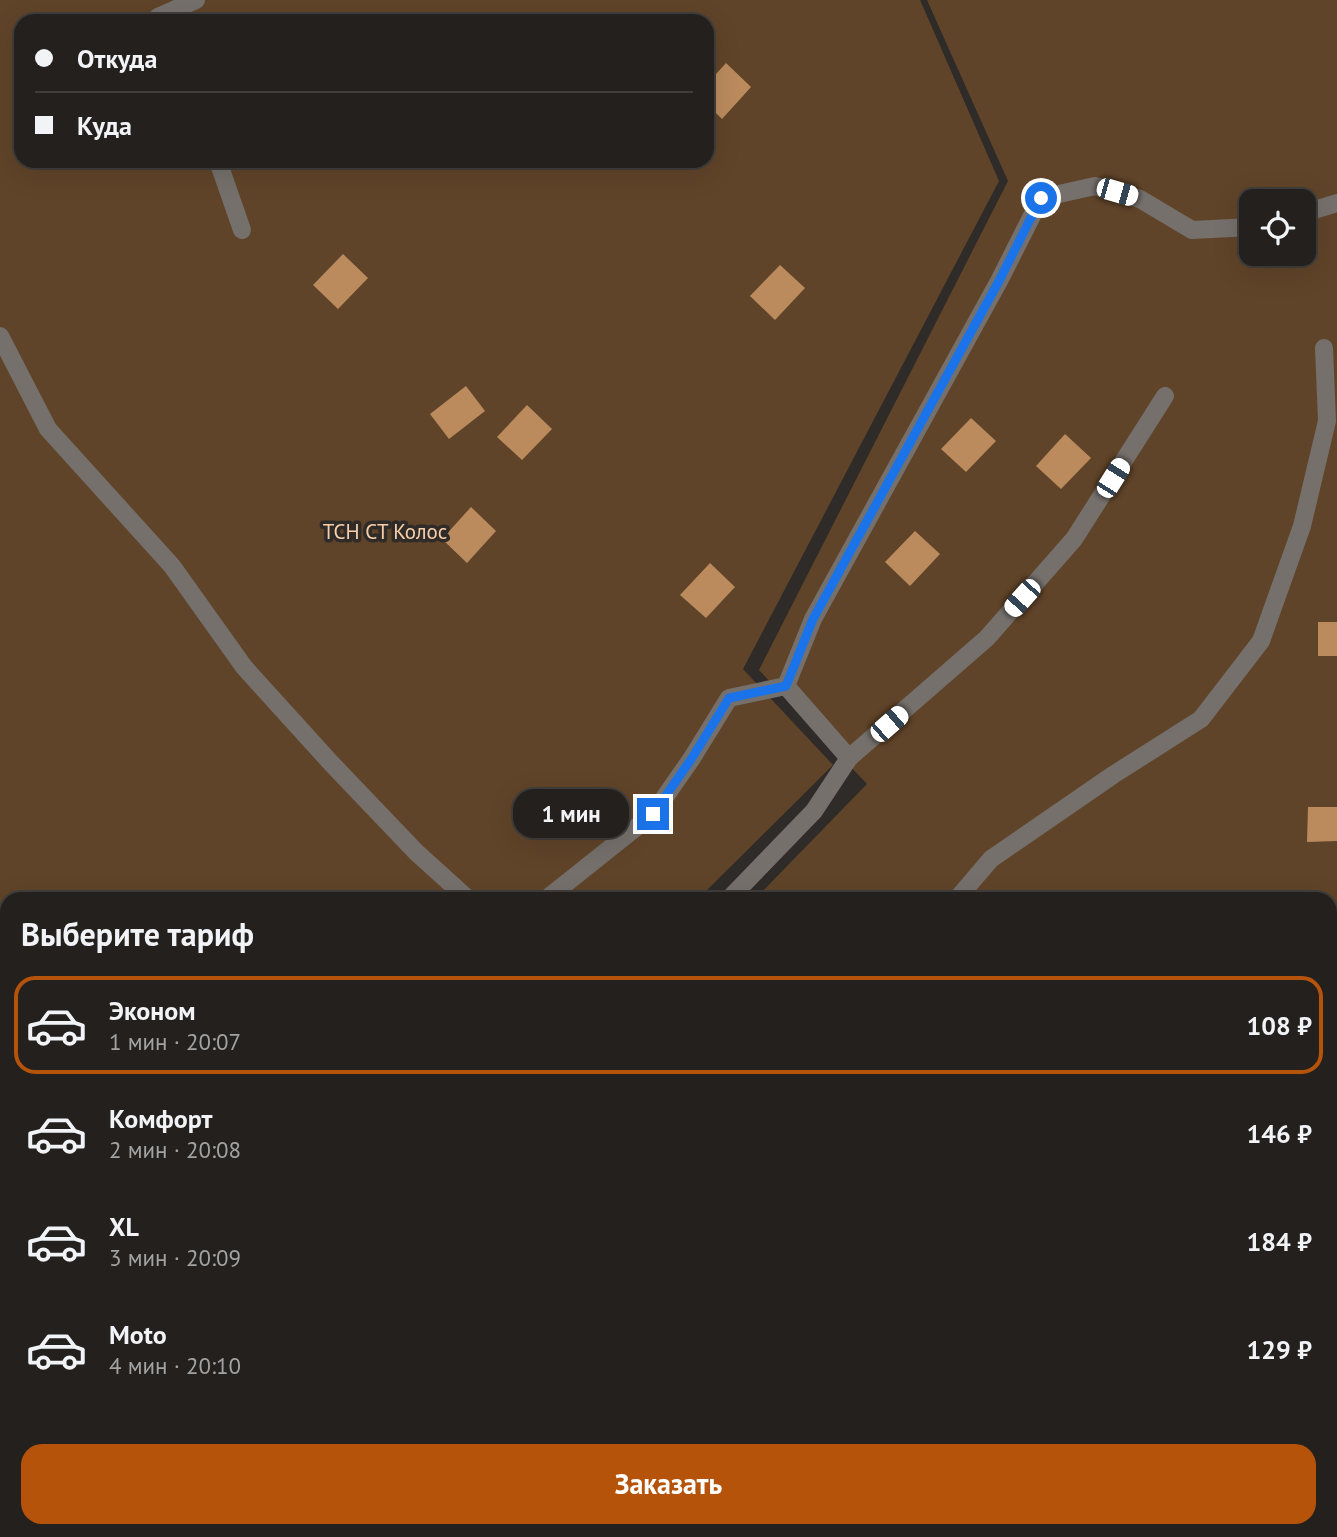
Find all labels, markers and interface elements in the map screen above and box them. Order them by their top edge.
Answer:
text: Откуда [77,42,157,75]
text: Куда [77,109,132,142]
car [1094,176,1141,208]
route start [1025,182,1057,214]
map controls [1239,189,1316,266]
button: locate [1239,189,1316,266]
car [1093,455,1134,501]
park label: ТСН СТ Колос [323,518,447,545]
car [1001,575,1044,621]
car [867,702,912,746]
callout: 1 мин [513,790,628,838]
route end [637,798,669,830]
text: 1 мин [541,799,601,828]
text: Выберите тариф [21,913,254,955]
icon: car [25,994,88,1057]
text: Эконом [109,994,196,1027]
text: 108 ₽ [1246,1009,1312,1042]
text: 1 мин · 20:07 [109,1027,241,1056]
icon: car [25,1102,88,1165]
text: Комфорт [109,1102,212,1135]
text: 146 ₽ [1246,1117,1312,1150]
text: 2 мин · 20:08 [109,1135,241,1164]
icon: car [25,1210,88,1273]
text: XL [109,1210,139,1243]
text: 184 ₽ [1246,1225,1312,1258]
text: 3 мин · 20:09 [109,1243,241,1272]
icon: car [25,1318,88,1381]
text: Moto [109,1318,167,1351]
text: 129 ₽ [1246,1333,1312,1366]
text: 4 мин · 20:10 [109,1351,241,1380]
button: Заказать [21,1444,1316,1524]

